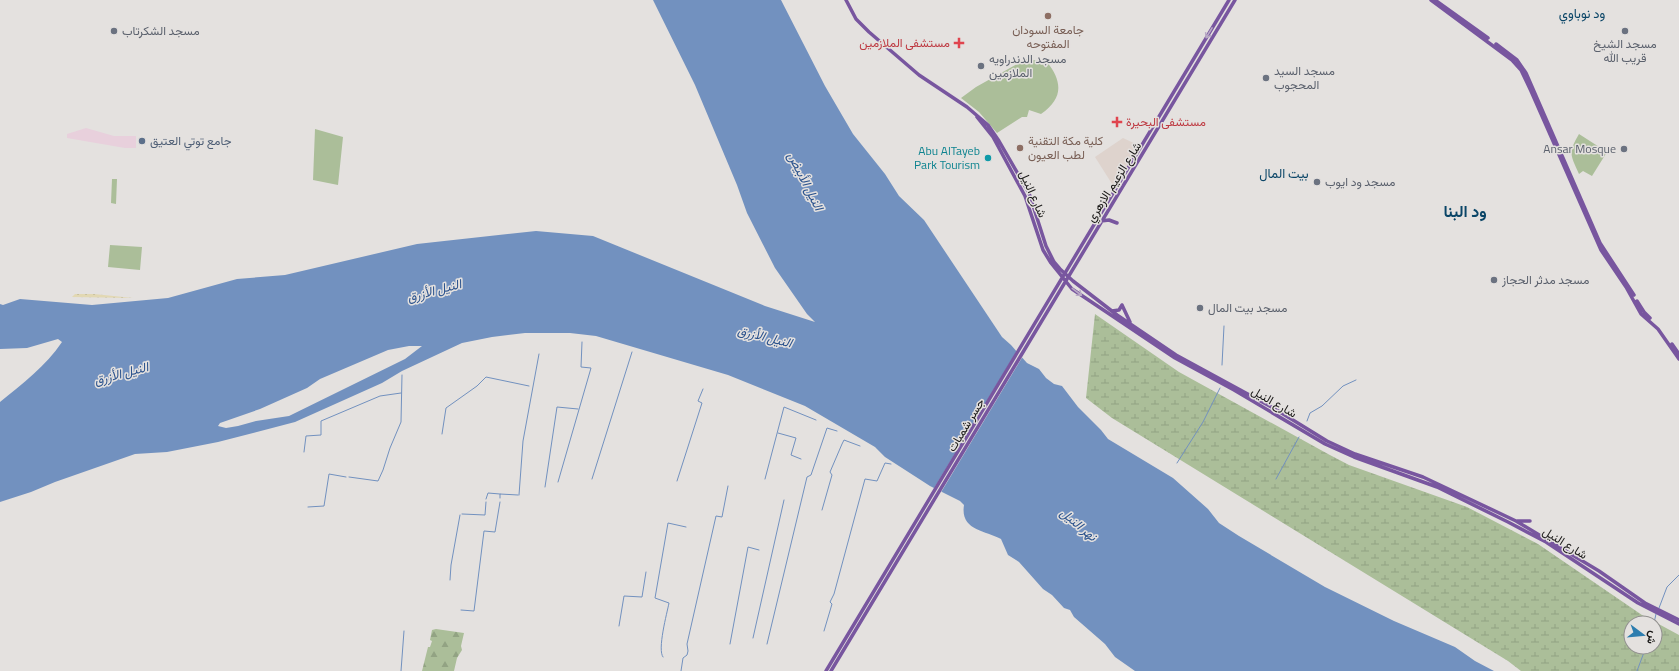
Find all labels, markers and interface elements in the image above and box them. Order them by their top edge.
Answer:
district label: ود نوباوي [1559,3,1605,24]
marker: جامعة السودان المفتوحه [1043,11,1053,21]
place label: جامعة السودان المفتوحه [1012,20,1084,53]
place label: مسجد الشكرتاب [122,21,200,40]
marker: مسجد الشكرتاب [109,26,119,36]
marker: مسجد الشيخ قريب الله [1620,26,1630,36]
one-way arrow [1205,27,1213,39]
place label: مستشفى الملازمين [859,33,950,52]
place label: مسجد الشيخ قريب الله [1593,34,1657,67]
marker: مستشفى الملازمين [953,37,965,49]
place label: مسجد الدندراويه الملازمين [989,49,1067,82]
marker: مسجد الدندراويه الملازمين [976,61,986,71]
place label: مسجد السيد المحجوب [1274,61,1335,94]
marker: مسجد السيد المحجوب [1261,73,1271,83]
place label: مستشفى البحيرة [1126,112,1206,131]
marker: مستشفى البحيرة [1111,116,1123,128]
place label: جامع توتي العتيق [150,131,232,151]
place label: كلية مكة التقنية لطب العيون [1028,131,1103,164]
marker: جامع توتي العتيق [137,136,147,146]
street label: شارع الزعيم الازهري [1081,138,1147,226]
place label: Ansar Mosque [1543,139,1616,158]
place label: Abu AlTayeb Park Tourism [914,141,980,174]
marker: كلية مكة التقنية لطب العيون [1015,143,1025,153]
marker: Ansar Mosque [1619,144,1629,154]
water label: النيل الأبيض [783,148,830,216]
marker: Abu AlTayeb Park Tourism [983,153,993,163]
district label: بيت المال [1259,163,1309,183]
street label: شارع النيل [1015,167,1052,220]
place label: مسجد ود ايوب [1325,172,1395,191]
marker: مسجد ود ايوب [1312,177,1322,187]
district label: ود البنا [1443,199,1487,223]
place label: مسجد مدثر الحجاز [1501,270,1589,289]
water label: النيل الأزرق [405,273,465,307]
marker: مسجد مدثر الحجاز [1489,275,1499,285]
one-way arrow [1071,287,1082,296]
place label: مسجد بيت المال [1208,298,1287,317]
marker: مسجد بيت المال [1195,303,1205,313]
water label: النيل الأزرق [736,320,796,353]
water label: النيل الأزرق [92,356,152,390]
street label: شارع النيل [1248,381,1301,422]
street label: جسر شمبات [942,394,989,455]
water label: نهر النيل [1056,502,1103,546]
street label: شارع النيل [1539,521,1591,564]
north arrow [1623,615,1663,655]
text: ش [1643,629,1662,646]

